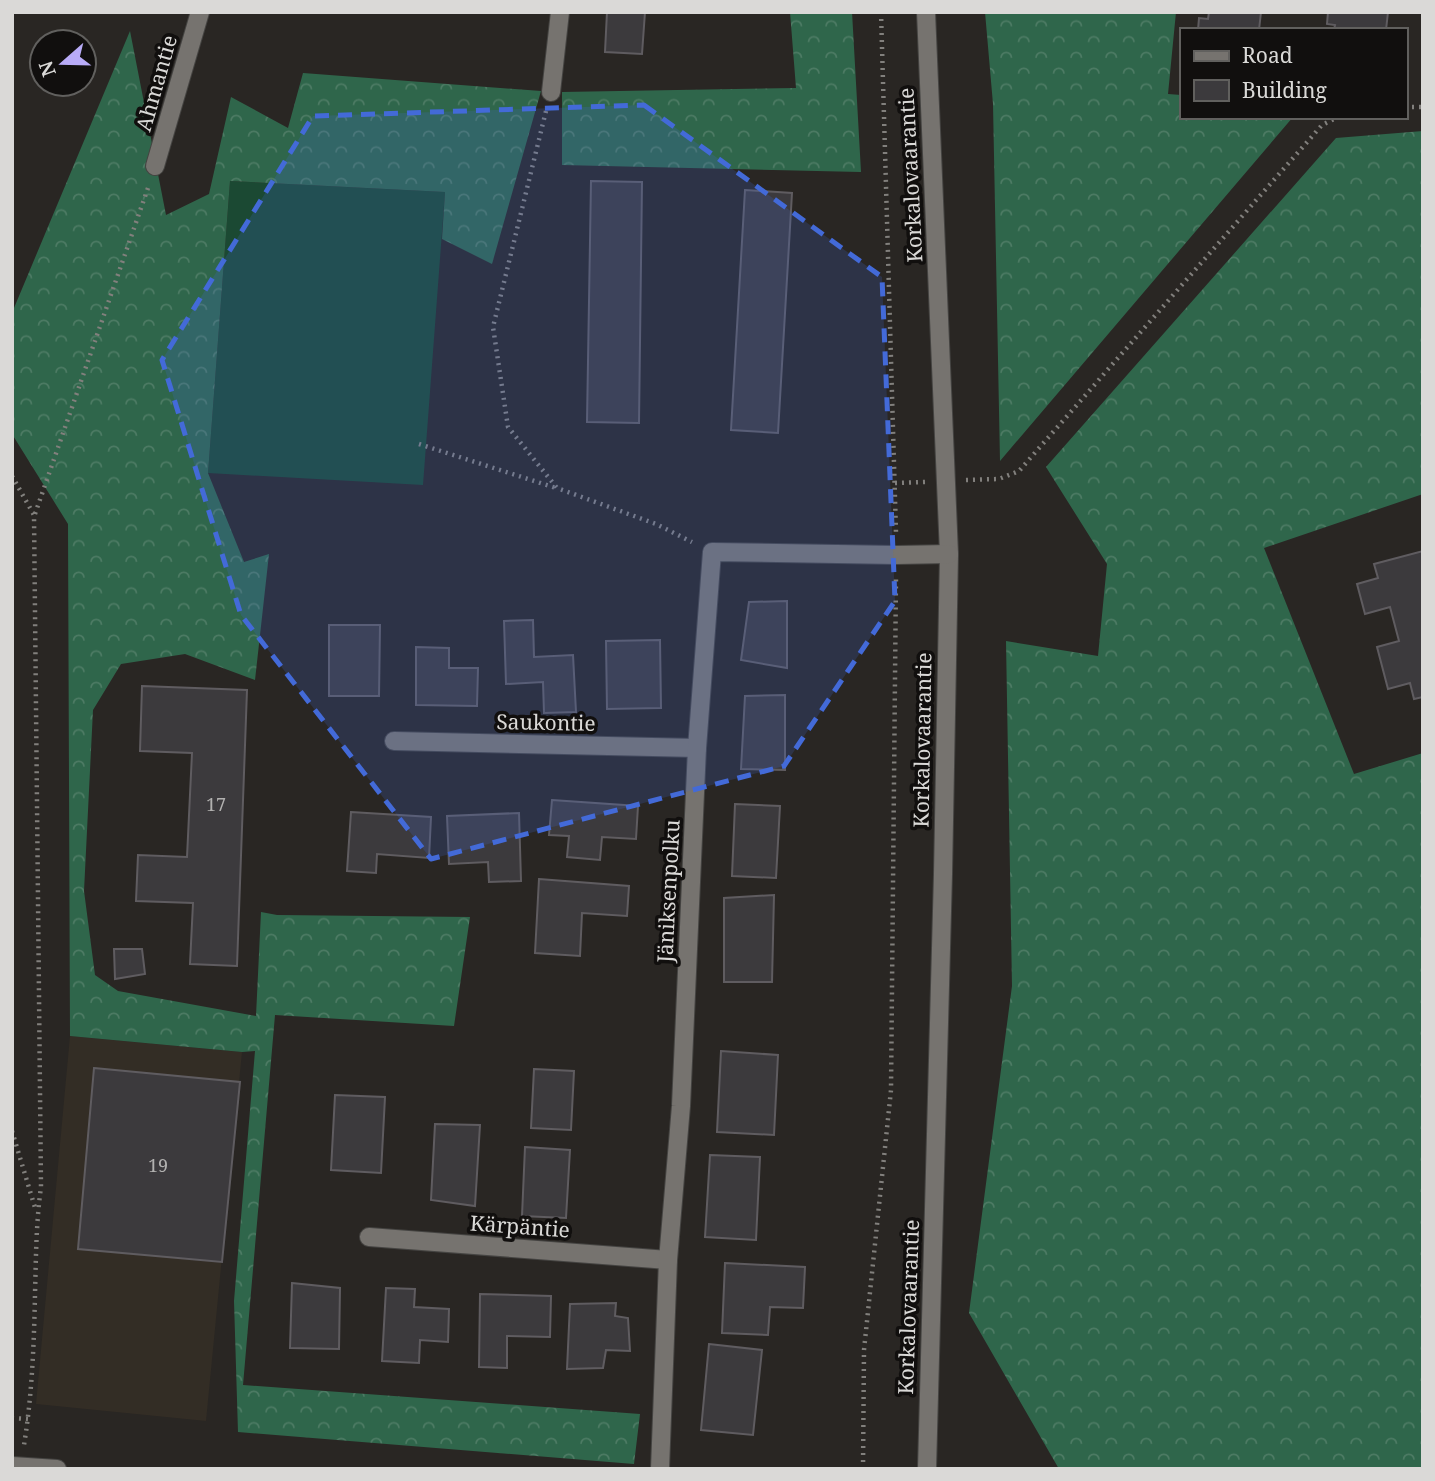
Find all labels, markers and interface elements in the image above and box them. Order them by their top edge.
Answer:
north arrow [28,28,98,98]
legend [1180,28,1407,119]
street label: Ahmantie [129,32,183,134]
text: Road [1242,41,1293,69]
text: N [32,57,62,80]
text: Building [1242,76,1327,104]
street label: Korkalovaarantie [891,87,929,263]
street label: Korkalovaarantie [906,652,938,828]
street label: Saukontie [496,707,596,737]
house number: 17 [206,792,226,816]
street label: Jäniksenpolku [650,819,686,964]
house number: 19 [148,1153,168,1177]
street label: Kärpäntie [469,1209,571,1243]
street label: Korkalovaarantie [891,1219,925,1395]

